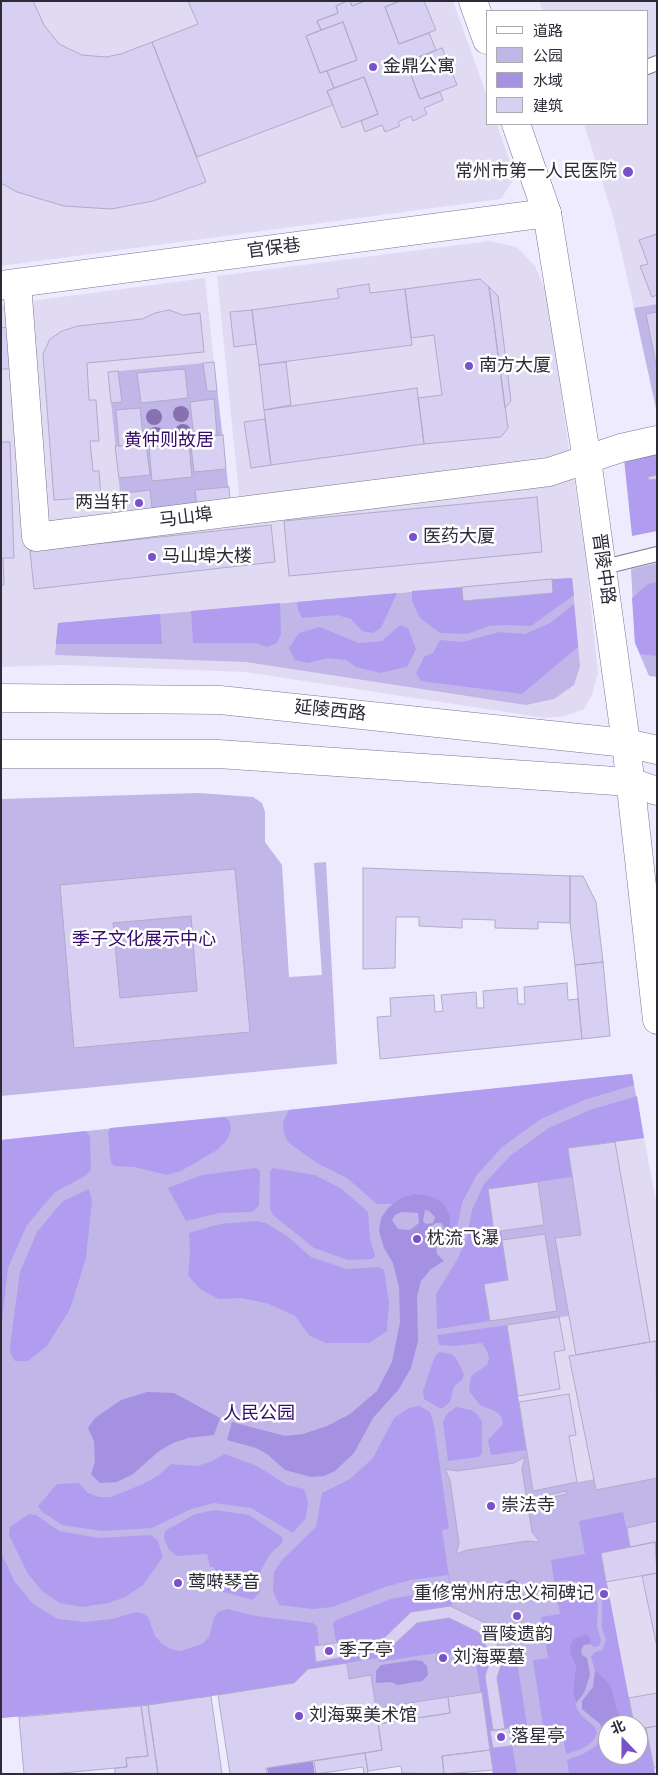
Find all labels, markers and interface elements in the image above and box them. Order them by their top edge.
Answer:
legend [486,10,648,125]
text: 道路 [533,22,563,39]
text: 公园 [533,47,563,64]
place label: 金鼎公寓 [383,56,455,78]
marker: 金鼎公寓 [367,61,379,73]
text: 水域 [533,72,563,89]
text: 建筑 [533,97,563,114]
place label: 常州市第一人民医院 [455,161,617,183]
marker: 常州市第一人民医院 [621,165,635,179]
street label: 官保巷 [246,235,302,263]
place label: 南方大厦 [479,355,551,377]
marker: 南方大厦 [463,360,475,372]
park label: 黄仲则故居 [124,430,214,452]
place label: 两当轩 [75,492,129,514]
marker: 两当轩 [133,497,145,509]
street label: 马山埠 [158,504,214,532]
place label: 医药大厦 [423,526,495,548]
marker: 医药大厦 [407,531,419,543]
street label: 晋陵中路 [587,532,619,606]
place label: 马山埠大楼 [162,546,252,568]
marker: 马山埠大楼 [146,551,158,563]
street label: 延陵西路 [293,696,367,726]
park label: 季子文化展示中心 [72,929,216,951]
place label: 枕流飞瀑 [427,1228,499,1250]
marker: 枕流飞瀑 [411,1233,423,1245]
park label: 人民公园 [223,1403,295,1425]
place label: 崇法寺 [501,1495,555,1517]
marker: 崇法寺 [485,1500,497,1512]
place label: 莺啭琴音 [188,1572,260,1594]
marker: 莺啭琴音 [172,1577,184,1589]
place label: 重修常州府忠义祠碑记 [414,1583,594,1605]
marker: 重修常州府忠义祠碑记 [598,1588,610,1600]
marker: 晋陵遗韵 [511,1610,523,1622]
place label: 晋陵遗韵 [481,1624,553,1646]
place label: 季子亭 [339,1640,393,1662]
marker: 季子亭 [323,1645,335,1657]
place label: 刘海粟墓 [453,1647,525,1669]
marker: 刘海粟墓 [437,1652,449,1664]
place label: 刘海粟美术馆 [309,1705,417,1727]
marker: 刘海粟美术馆 [293,1710,305,1722]
north arrow [598,1715,648,1765]
text: 北 [608,1717,627,1737]
place label: 落星亭 [511,1726,565,1748]
marker: 落星亭 [495,1731,507,1743]

